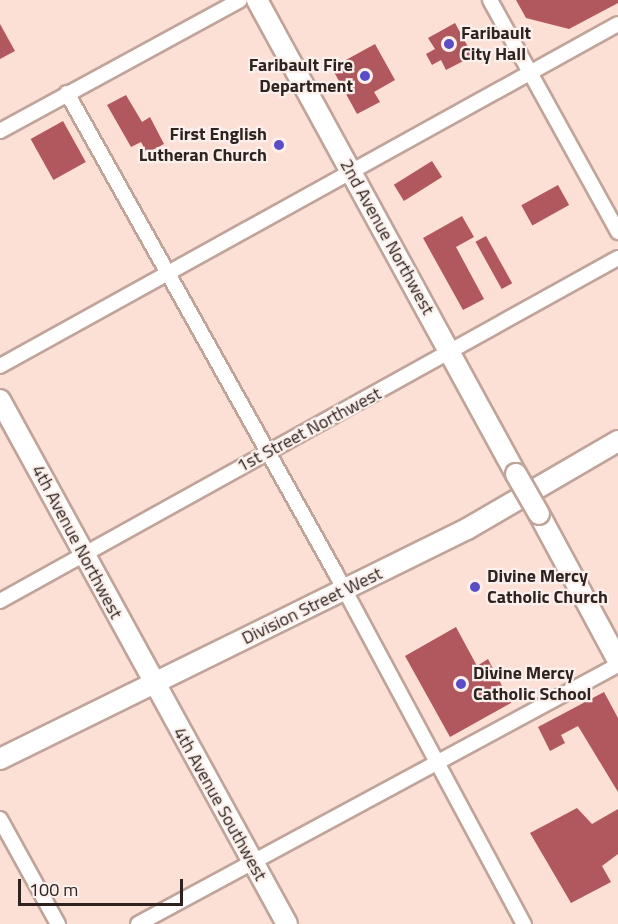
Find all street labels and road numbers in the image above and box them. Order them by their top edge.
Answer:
street label: 2nd Avenue Northwest [335,155,439,319]
street label: 1st Street Northwest [233,383,385,477]
street label: 4th Avenue Northwest [27,461,127,623]
street label: Division Street West [238,563,386,649]
street label: 4th Avenue Southwest [169,723,271,885]

